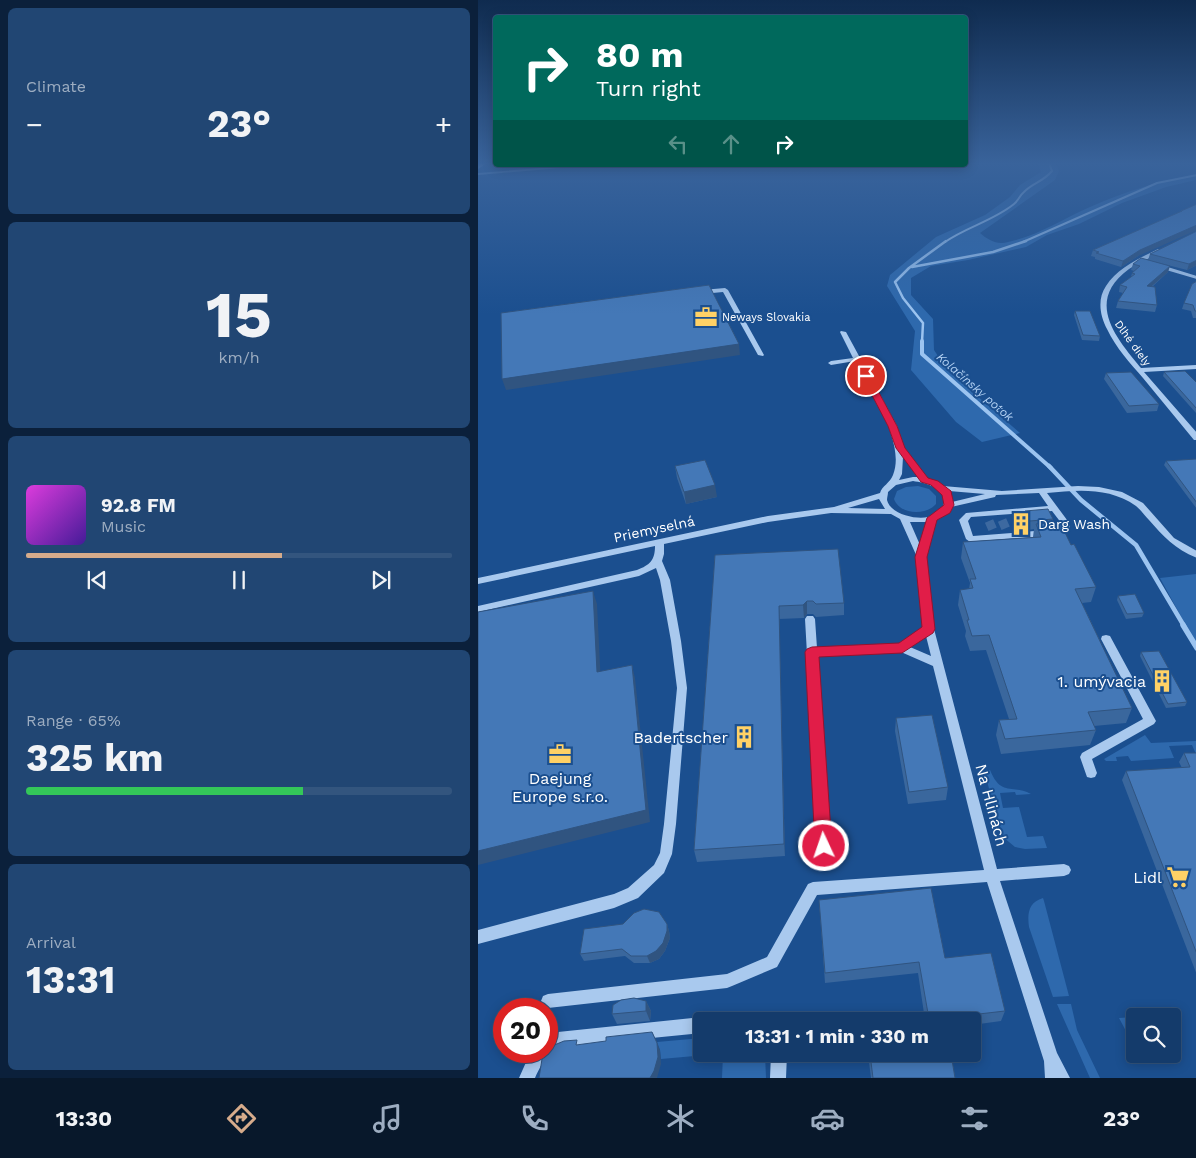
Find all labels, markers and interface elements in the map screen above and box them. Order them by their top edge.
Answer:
text: 80 m [596,34,683,76]
icon: right [513,35,578,100]
text: Turn right [596,76,701,101]
text: Climate [26,77,86,96]
text: 23° [207,102,271,146]
text: − [26,108,43,141]
text: + [435,108,452,141]
icon: left [664,130,692,158]
icon: ahead [717,130,745,158]
icon: right [770,130,798,158]
text: 15 [206,277,272,353]
office icon: Neways Slovakia [693,304,719,330]
place label: Neways Slovakia [722,311,810,324]
street label: Dlhé diely [1112,318,1154,369]
text: km/h [218,348,260,367]
water label: Kolačínsky potok [934,350,1017,424]
pin [845,355,887,397]
icon: arrive [852,362,880,390]
text: 92.8 FM [101,494,176,517]
building icon: Darg Wash [1008,511,1034,537]
street label: Priemyselná [612,513,696,545]
place label: Darg Wash [1038,516,1110,532]
text: Music [101,517,146,536]
icon: previous [83,566,111,594]
icon: pause [225,566,253,594]
icon: next [367,566,395,594]
building icon: 1. umývacia [1149,668,1175,694]
place label: 1. umývacia [1057,672,1146,691]
text: Range · 65% [26,711,121,730]
building icon: Badertscher [731,724,757,750]
place label: Badertscher [633,728,728,747]
text: 325 km [26,736,164,780]
office icon: Daejung Europe s.r.o. [547,741,573,767]
street label: Na Hlinách [971,762,1012,848]
place label: Daejung Europe s.r.o. [512,769,608,806]
position arrow [797,819,849,871]
supermarket icon: Lidl [1165,864,1191,890]
place label: Lidl [1133,868,1162,887]
text: Arrival [26,933,76,952]
text: 13:31 [26,958,115,1002]
speed limit sign: 20 [493,998,558,1063]
map controls [1126,1008,1181,1063]
button: search [1126,1008,1181,1063]
text: 13:31 · 1 min · 330 m [745,1025,929,1048]
icon: directions [224,1101,259,1136]
icon: music [370,1101,405,1136]
icon: phone [517,1101,552,1136]
icon: climate [663,1101,698,1136]
icon: car [810,1101,845,1136]
icon: filters [957,1101,992,1136]
text: 13:30 [56,1106,112,1131]
text: 23° [1103,1106,1140,1131]

